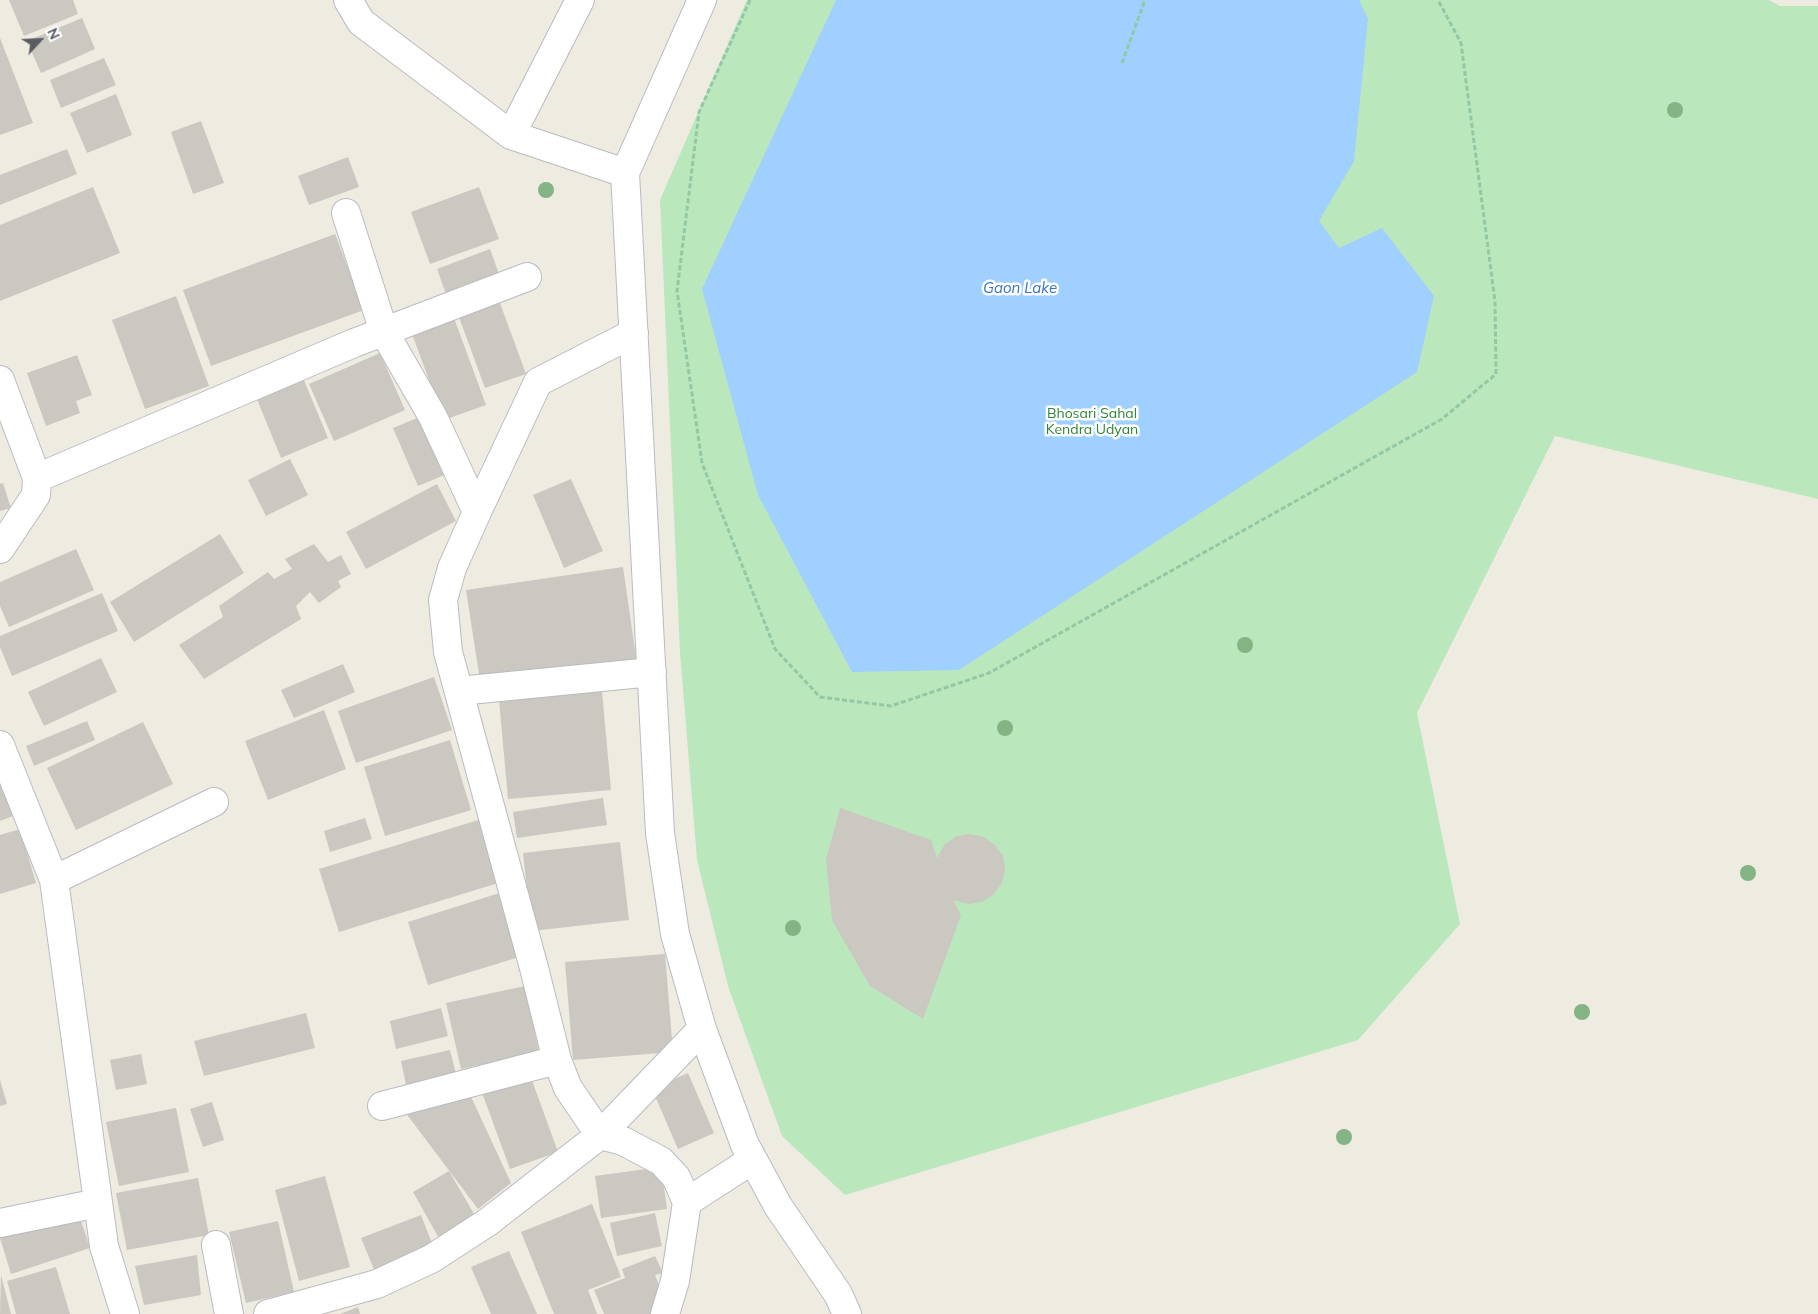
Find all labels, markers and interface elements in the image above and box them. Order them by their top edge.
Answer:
north arrow [15,15,65,65]
text: N [43,25,64,42]
water label: Gaon Lake [983,279,1057,297]
park label: Bhosari Sahal Kendra Udyan [1046,406,1138,438]

